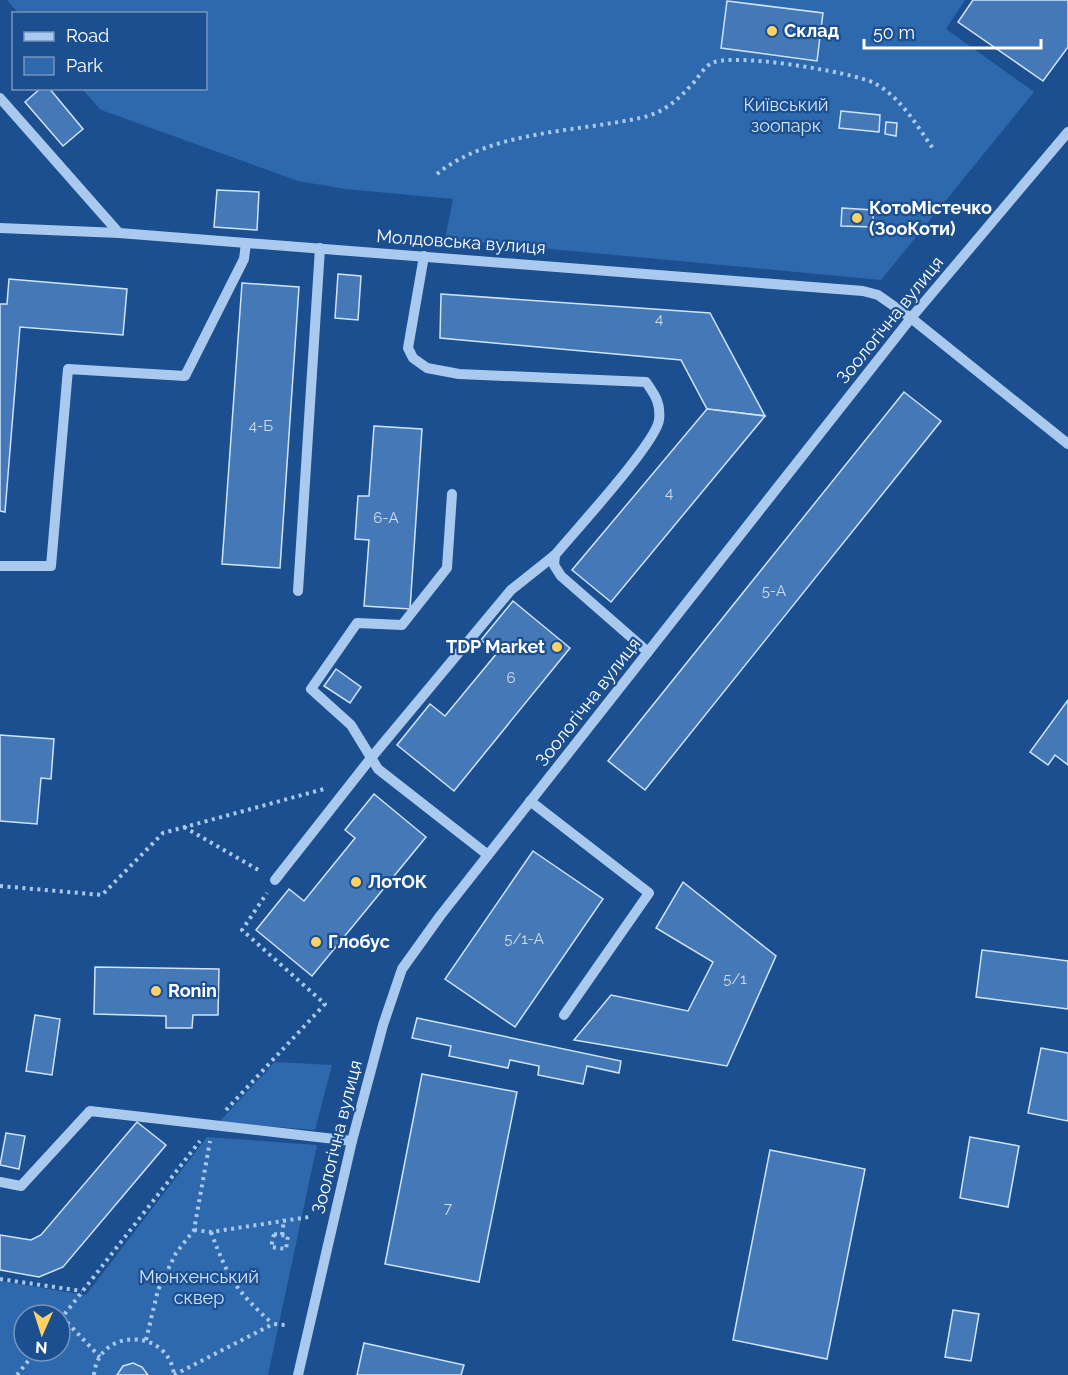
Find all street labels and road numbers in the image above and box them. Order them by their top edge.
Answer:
street label: Молдовська вулиця [376,225,546,258]
street label: Зоологічна вулиця [832,252,947,388]
street label: Зоологічна вулиця [531,633,644,770]
street label: Зоологічна вулиця [307,1058,366,1216]

